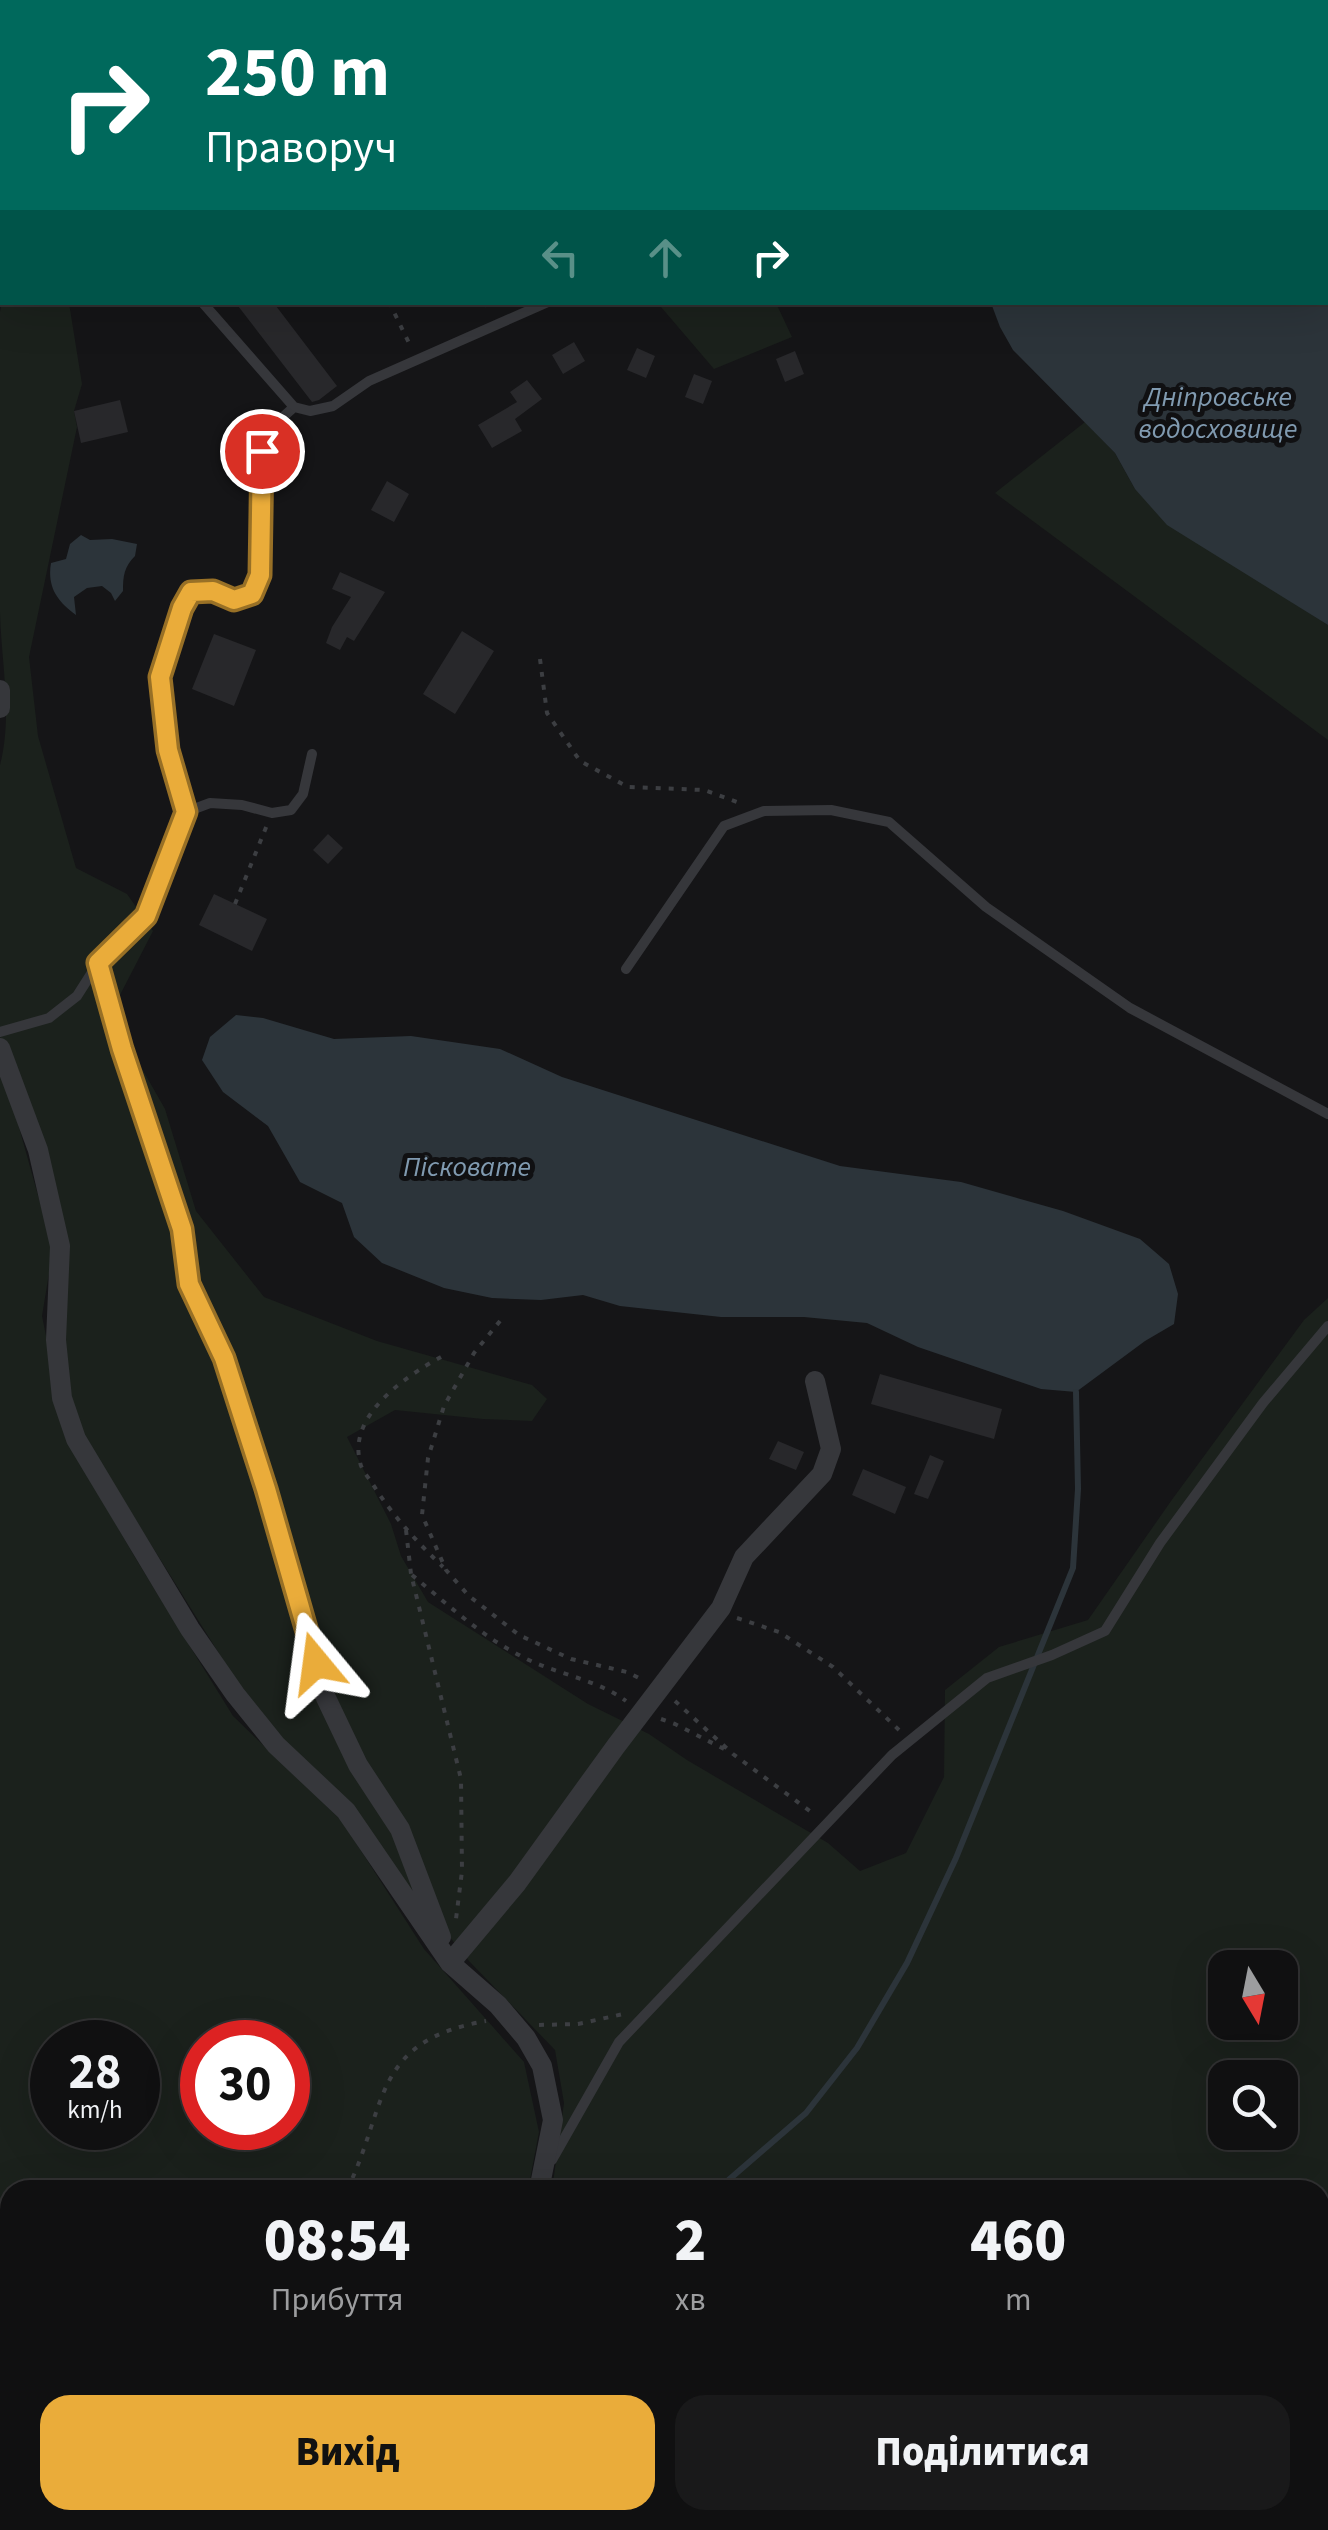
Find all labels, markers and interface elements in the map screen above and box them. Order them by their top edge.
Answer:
text: 250 m [205,23,390,123]
icon: right [40,40,170,170]
text: Праворуч [205,116,397,180]
icon: left [533,230,588,285]
icon: ahead [638,230,693,285]
icon: right [743,230,798,285]
water label: Дніпровське водосховище [1139,377,1297,449]
pin [220,409,305,494]
icon: arrive [235,424,290,479]
water label: Пісковате [403,1147,531,1187]
position arrow [264,1611,368,1715]
north arrow [1208,1950,1298,2040]
map controls [1208,1950,1298,2150]
speed limit sign: 30 [180,2020,310,2150]
text: 28 [69,2037,121,2108]
button: search [1208,2060,1298,2150]
text: km/h [67,2092,123,2128]
text: 08:54 [264,2199,411,2284]
text: 2 [674,2199,706,2284]
text: 460 [970,2199,1066,2284]
text: Прибуття [271,2277,404,2323]
text: хв [675,2277,706,2323]
text: m [1005,2277,1031,2323]
button: Вихід [40,2395,655,2510]
button: Поділитися [675,2395,1290,2510]

